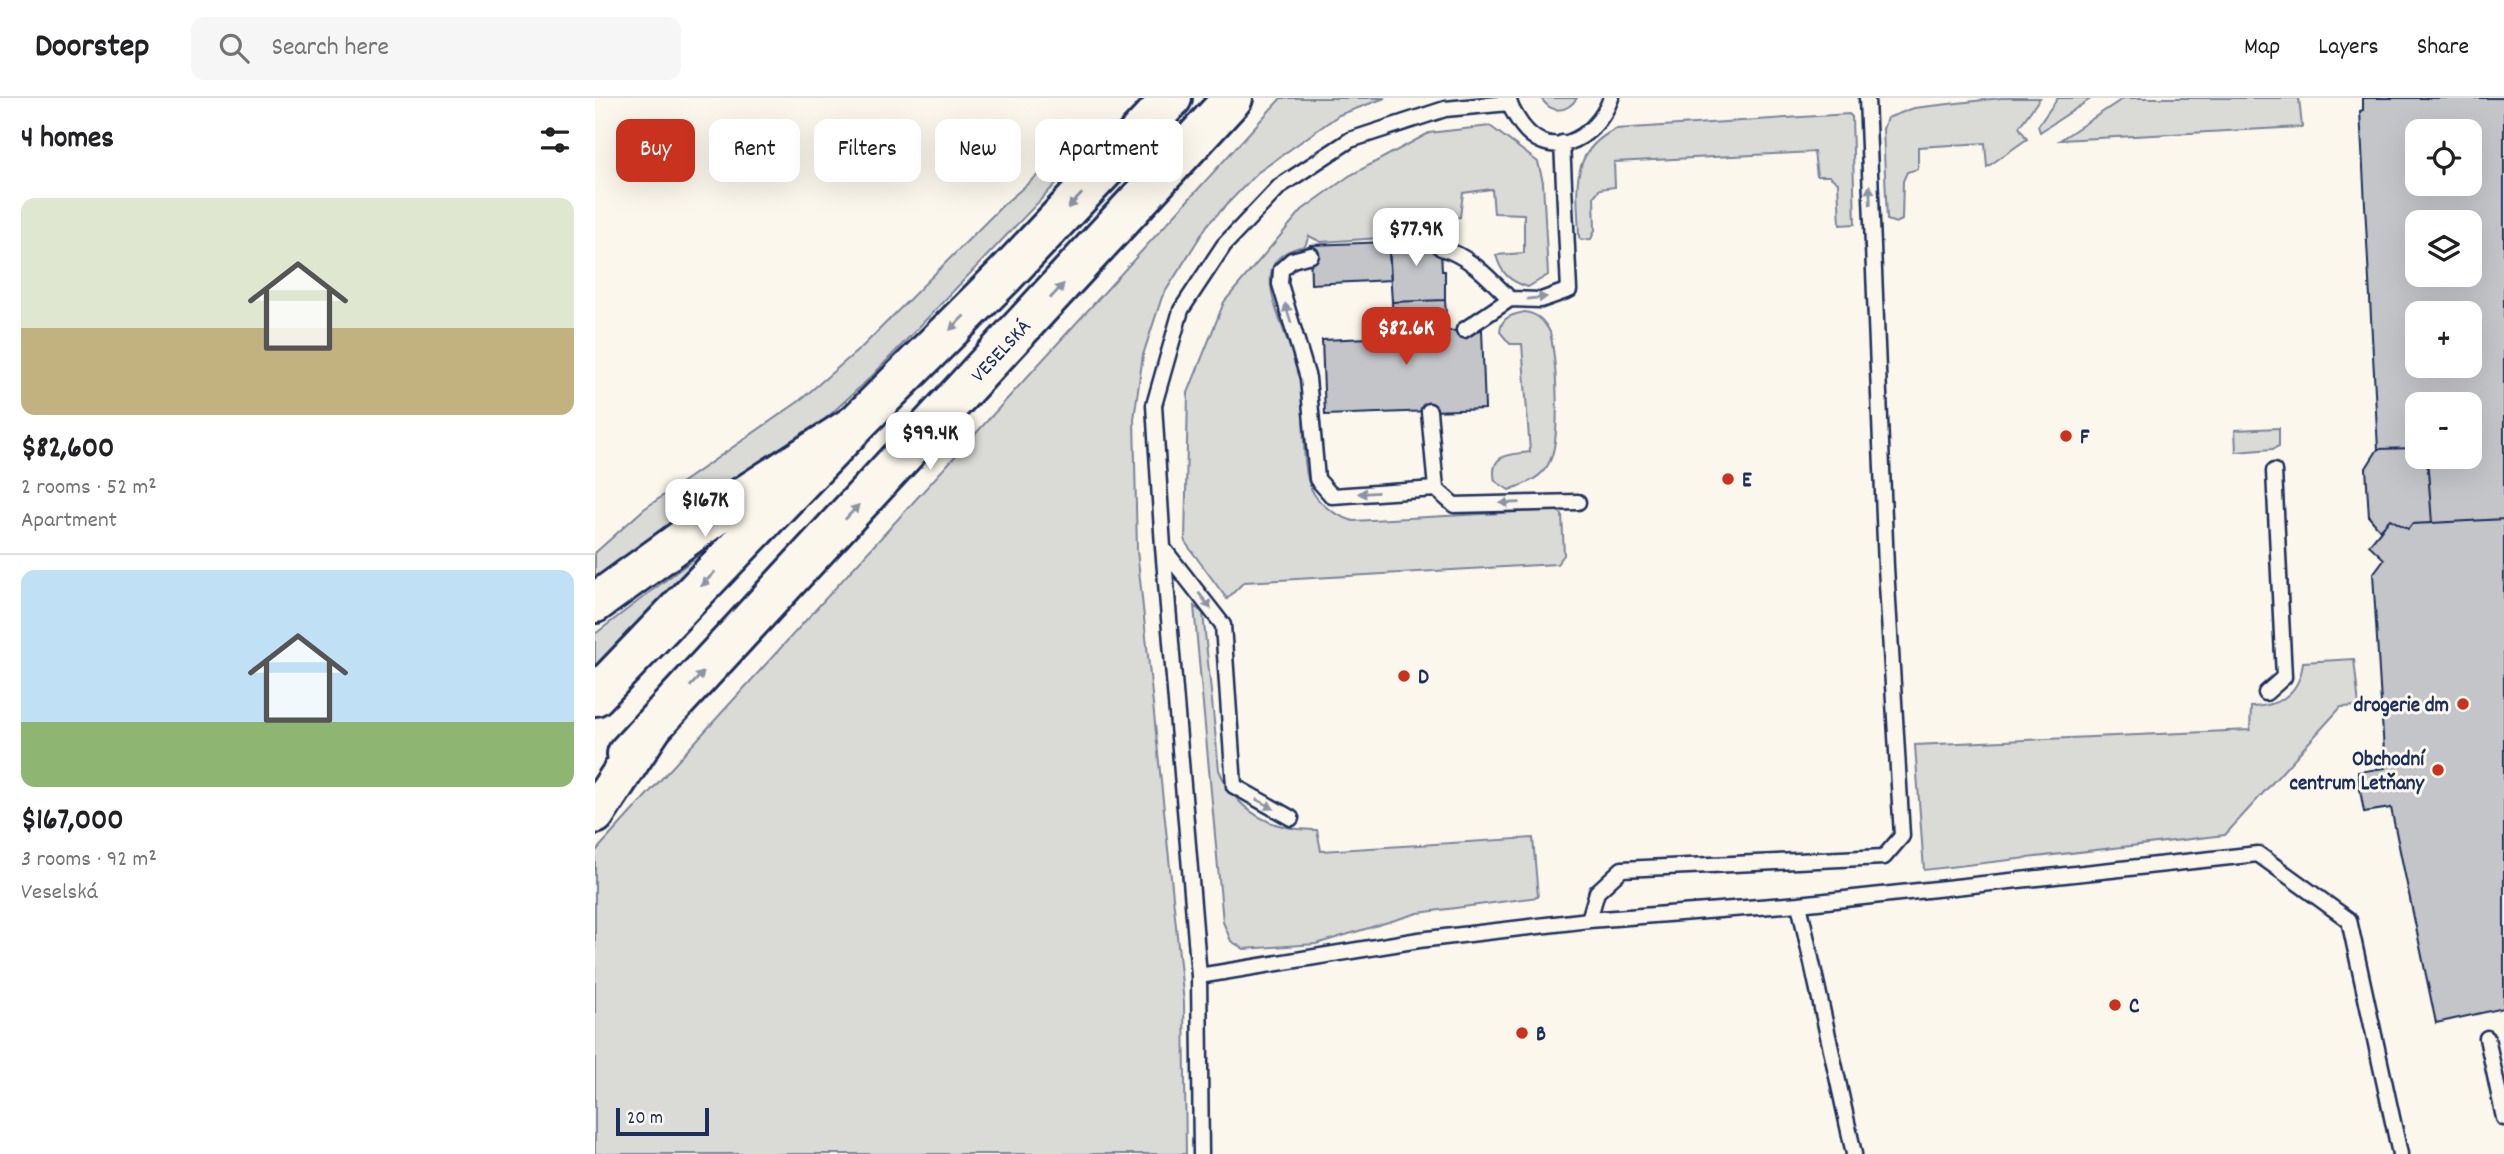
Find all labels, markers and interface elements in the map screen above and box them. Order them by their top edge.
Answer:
search box [191,17,681,80]
text: Doorstep [35,25,149,72]
icon: search [215,29,253,67]
text: Search here [271,30,389,67]
text: Map [2244,31,2280,65]
text: Layers [2318,31,2379,65]
text: Share [2417,31,2469,65]
text: 4 homes [21,119,114,162]
chip: Buy [616,119,695,182]
chip: Rent [709,119,800,182]
chip: Filters [814,119,921,182]
chip: New [935,119,1021,182]
chip: Apartment [1035,119,1183,182]
map controls [2405,119,2482,469]
button: locate [2405,119,2482,196]
icon: filters [536,121,574,159]
one-way arrow [1865,183,1876,205]
one-way arrow [1067,192,1083,209]
pin: $77.9K [1359,208,1473,268]
button: layers [2405,210,2482,287]
text: $77.9K [1389,214,1443,247]
icon: home [235,243,361,369]
one-way arrow [1048,283,1064,300]
one-way arrow [1526,292,1548,303]
button: + [2405,301,2482,378]
one-way arrow [1283,302,1293,323]
pin: $82.6K [1349,308,1463,367]
text: $82.6K [1378,313,1434,346]
one-way arrow [949,314,965,331]
street label: VESELSKÁ [965,314,1040,390]
button: − [2405,392,2482,469]
pin: $99.4K [873,412,987,472]
text: $99.4K [902,418,958,451]
place label: F [2080,424,2090,454]
marker: F [2058,428,2074,444]
text: $82,600 [21,429,114,472]
place label: E [1742,467,1752,497]
marker: E [1720,471,1736,487]
text: 2 rooms · 52 m² [21,472,157,505]
pin: $167K [656,480,754,539]
text: $167K [681,485,729,518]
one-way arrow [1356,488,1378,499]
one-way arrow [1499,498,1521,509]
one-way arrow [844,503,860,521]
text: Apartment [21,505,117,538]
one-way arrow [699,571,716,588]
one-way arrow [1197,592,1211,610]
icon: home [235,615,361,741]
place label: D [1418,664,1429,694]
marker: D [1396,668,1412,684]
one-way arrow [689,670,705,688]
place label: drogerie dm [2354,692,2449,722]
marker: drogerie dm [2455,696,2471,712]
place label: Obchodní centrum Letňany [2289,746,2426,800]
marker: Obchodní centrum Letňany [2430,762,2446,778]
one-way arrow [1255,798,1275,810]
text: $167,000 [21,801,124,844]
text: 3 rooms · 92 m² [21,844,157,877]
text: Veselská [21,877,98,910]
place label: C [2129,993,2140,1023]
marker: C [2107,997,2123,1013]
place label: B [1536,1021,1546,1051]
marker: B [1514,1025,1530,1041]
scale bar [616,1105,709,1137]
text: 20 m [627,1106,663,1133]

